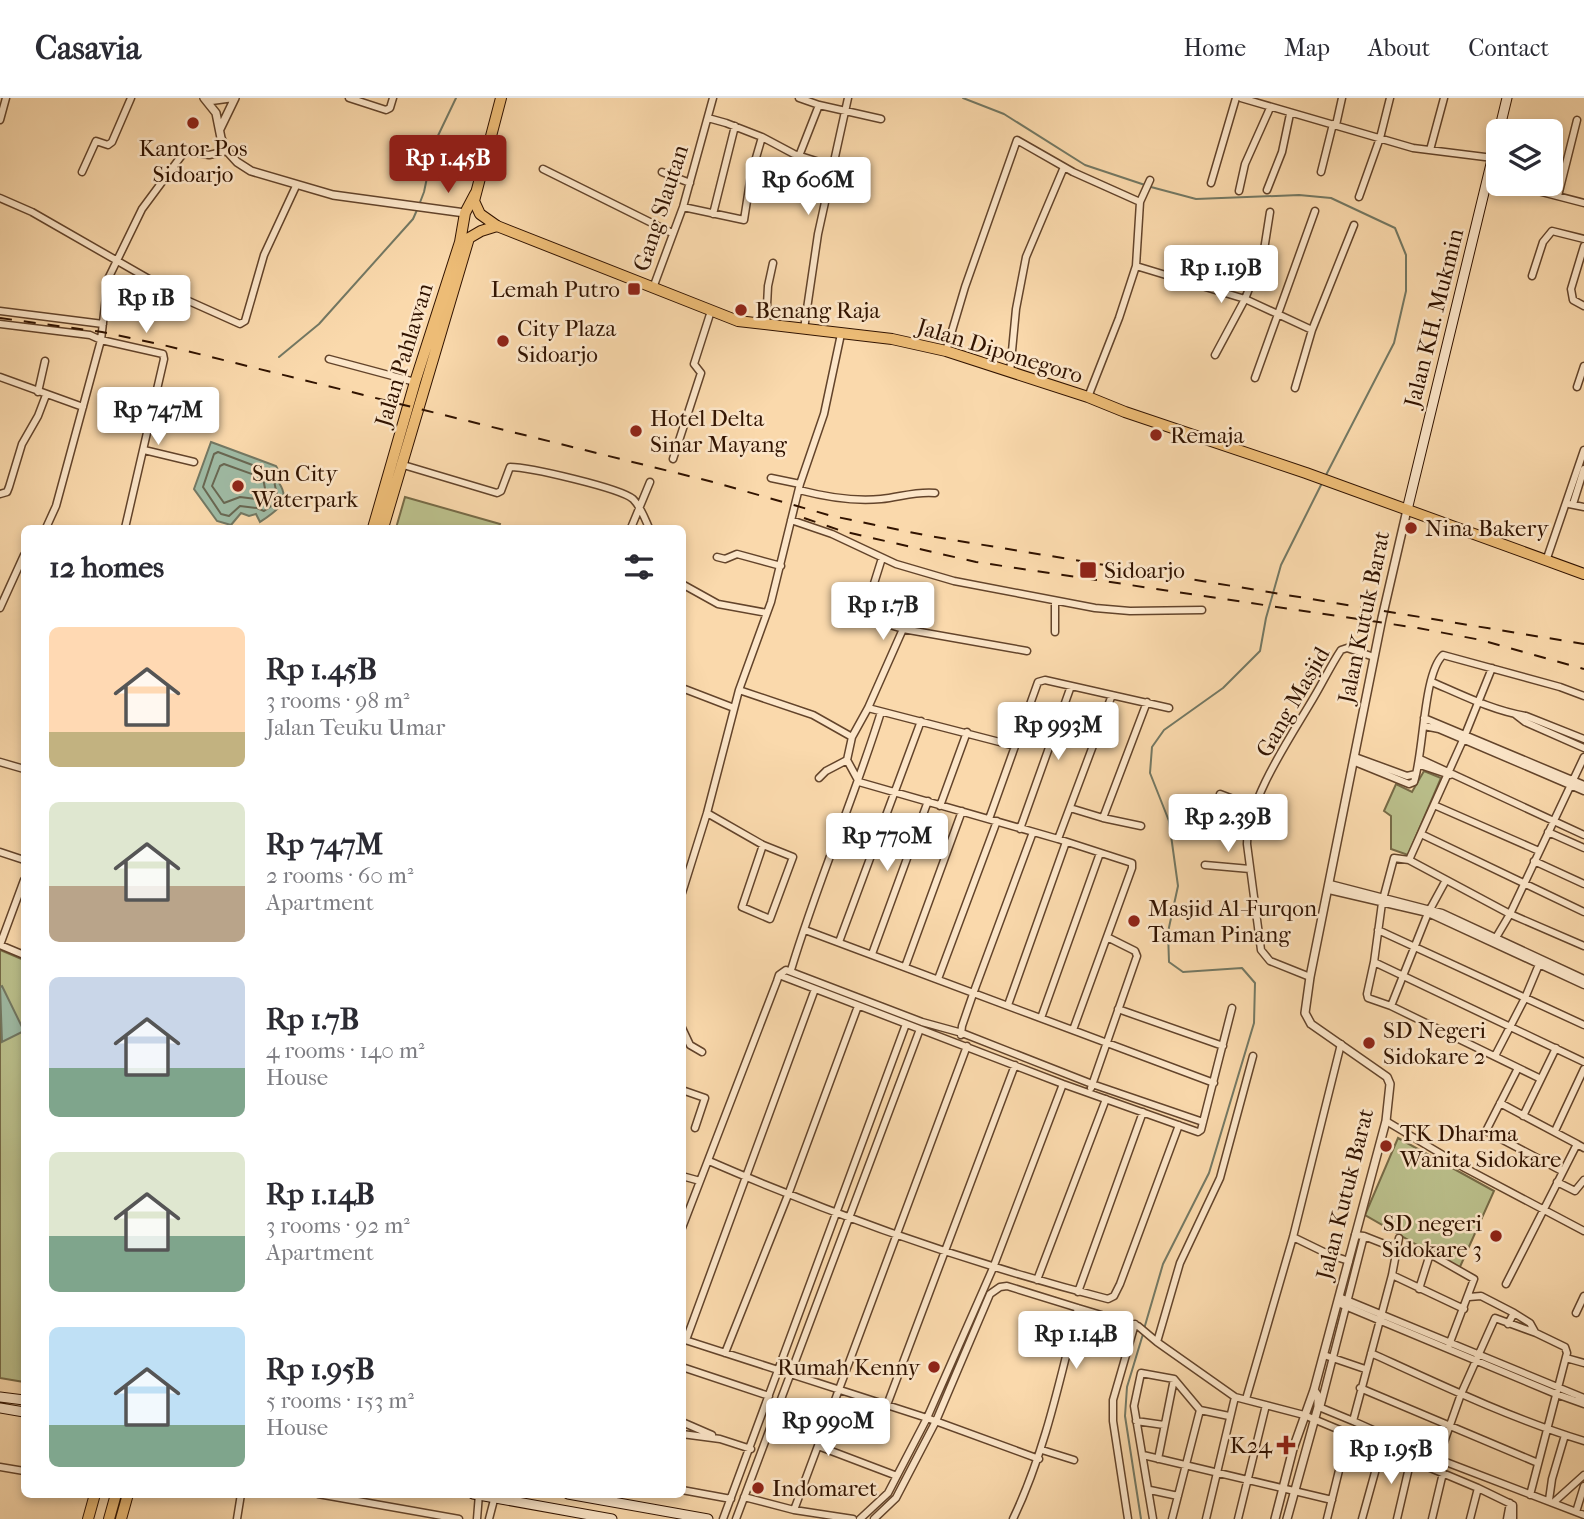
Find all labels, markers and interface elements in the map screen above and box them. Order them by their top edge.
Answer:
text: Casavia [35,29,141,68]
text: Home [1184,34,1246,62]
text: Map [1284,34,1330,62]
text: About [1368,34,1430,62]
text: Contact [1468,34,1549,62]
marker: Kantor Pos Sidoarjo [185,115,201,131]
map controls [1486,119,1563,196]
button: layers [1486,119,1563,196]
place label: Kantor Pos Sidoarjo [139,135,247,188]
pin: Rp 1.45B [376,136,520,195]
street label: Gang Slautan [628,141,694,275]
text: Rp 1.45B [405,144,491,171]
pin: Rp 606M [743,158,873,217]
text: Rp 606M [762,166,854,193]
street label: Jalan KH. Mukmin [1398,225,1469,412]
pin: Rp 1.19B [1149,246,1293,305]
text: Rp 1.19B [1180,254,1262,281]
pin: Rp 1B [97,275,195,335]
place label: Lemah Putro [491,276,620,303]
street label: Jalan Pahlawan [369,279,439,432]
marker: Lemah Putro [626,281,642,297]
text: Rp 1B [117,284,175,311]
place label: Benang Raja [755,297,880,324]
marker: Benang Raja [733,302,749,318]
street label: Jalan Diponegoro [912,312,1086,389]
place label: City Plaza Sidoarjo [517,315,616,368]
marker: City Plaza Sidoarjo [495,333,511,349]
pin: Rp 747M [93,388,223,447]
text: Rp 747M [113,396,203,423]
place label: Hotel Delta Sinar Mayang [650,405,788,458]
place label: Remaja [1170,422,1244,449]
marker: Hotel Delta Sinar Mayang [628,423,644,439]
marker: Remaja [1148,427,1164,443]
place label: Sun City Waterpark [251,460,359,513]
marker: Sun City Waterpark [230,478,246,494]
place label: Nina Bakery [1425,515,1549,542]
marker: Nina Bakery [1403,520,1419,536]
street label: Jalan Kutuk Barat [1332,528,1395,708]
icon: filters [620,548,658,586]
text: 12 homes [49,550,164,585]
place label: Sidoarjo [1104,557,1185,584]
marker: Sidoarjo [1078,560,1098,580]
pin: Rp 1.7B [818,582,948,642]
text: Rp 1.7B [847,591,919,618]
street label: Gang Masjid [1251,642,1336,762]
text: Rp 1.45B [266,652,377,687]
icon: home [105,655,189,739]
text: 3 rooms · 98 m² [266,687,410,714]
pin: Rp 993M [993,702,1123,762]
text: Rp 993M [1014,711,1102,738]
text: Jalan Teuku Umar [266,714,445,741]
pin: Rp 2.39B [1156,794,1300,854]
text: Rp 2.39B [1185,803,1271,830]
pin: Rp 770M [822,814,952,873]
text: Rp 770M [842,822,932,849]
text: Rp 747M [266,827,383,862]
icon: home [105,830,189,914]
text: 2 rooms · 60 m² [266,862,413,889]
text: Apartment [266,889,374,916]
place label: Masjid Al-Furqon Taman Pinang [1148,895,1318,948]
marker: Masjid Al-Furqon Taman Pinang [1126,913,1142,929]
text: Rp 1.7B [266,1002,359,1037]
icon: home [105,1005,189,1089]
place label: SD Negeri Sidokare 2 [1383,1017,1486,1070]
marker: SD Negeri Sidokare 2 [1361,1035,1377,1051]
text: 4 rooms · 140 m² [266,1037,425,1064]
text: House [266,1064,328,1091]
street label: Jalan Kutuk Barat [1310,1106,1379,1284]
place label: TK Dharma Wanita Sidokare [1399,1120,1561,1173]
marker: TK Dharma Wanita Sidokare [1378,1138,1394,1154]
text: Rp 1.14B [266,1177,375,1212]
icon: home [105,1180,189,1264]
place label: SD negeri Sidokare 3 [1382,1210,1482,1263]
text: 3 rooms · 92 m² [266,1212,410,1239]
marker: SD negeri Sidokare 3 [1488,1228,1504,1244]
text: Apartment [266,1239,374,1266]
pin: Rp 1.14B [1004,1312,1148,1371]
text: Rp 1.14B [1034,1320,1118,1347]
text: Rp 1.95B [266,1352,375,1387]
place label: Rumah Kenny [777,1354,921,1381]
icon: home [105,1355,189,1439]
marker: Rumah Kenny [926,1359,942,1375]
text: 5 rooms · 153 m² [266,1387,414,1414]
pin: Rp 990M [763,1398,893,1458]
text: Rp 990M [782,1407,874,1434]
text: House [266,1414,328,1441]
pin: Rp 1.95B [1319,1426,1463,1486]
place label: K24 [1230,1432,1273,1459]
text: Rp 1.95B [1349,1435,1433,1462]
marker: K24 [1278,1437,1294,1453]
place label: Indomaret [772,1475,877,1502]
marker: Indomaret [750,1480,766,1496]

